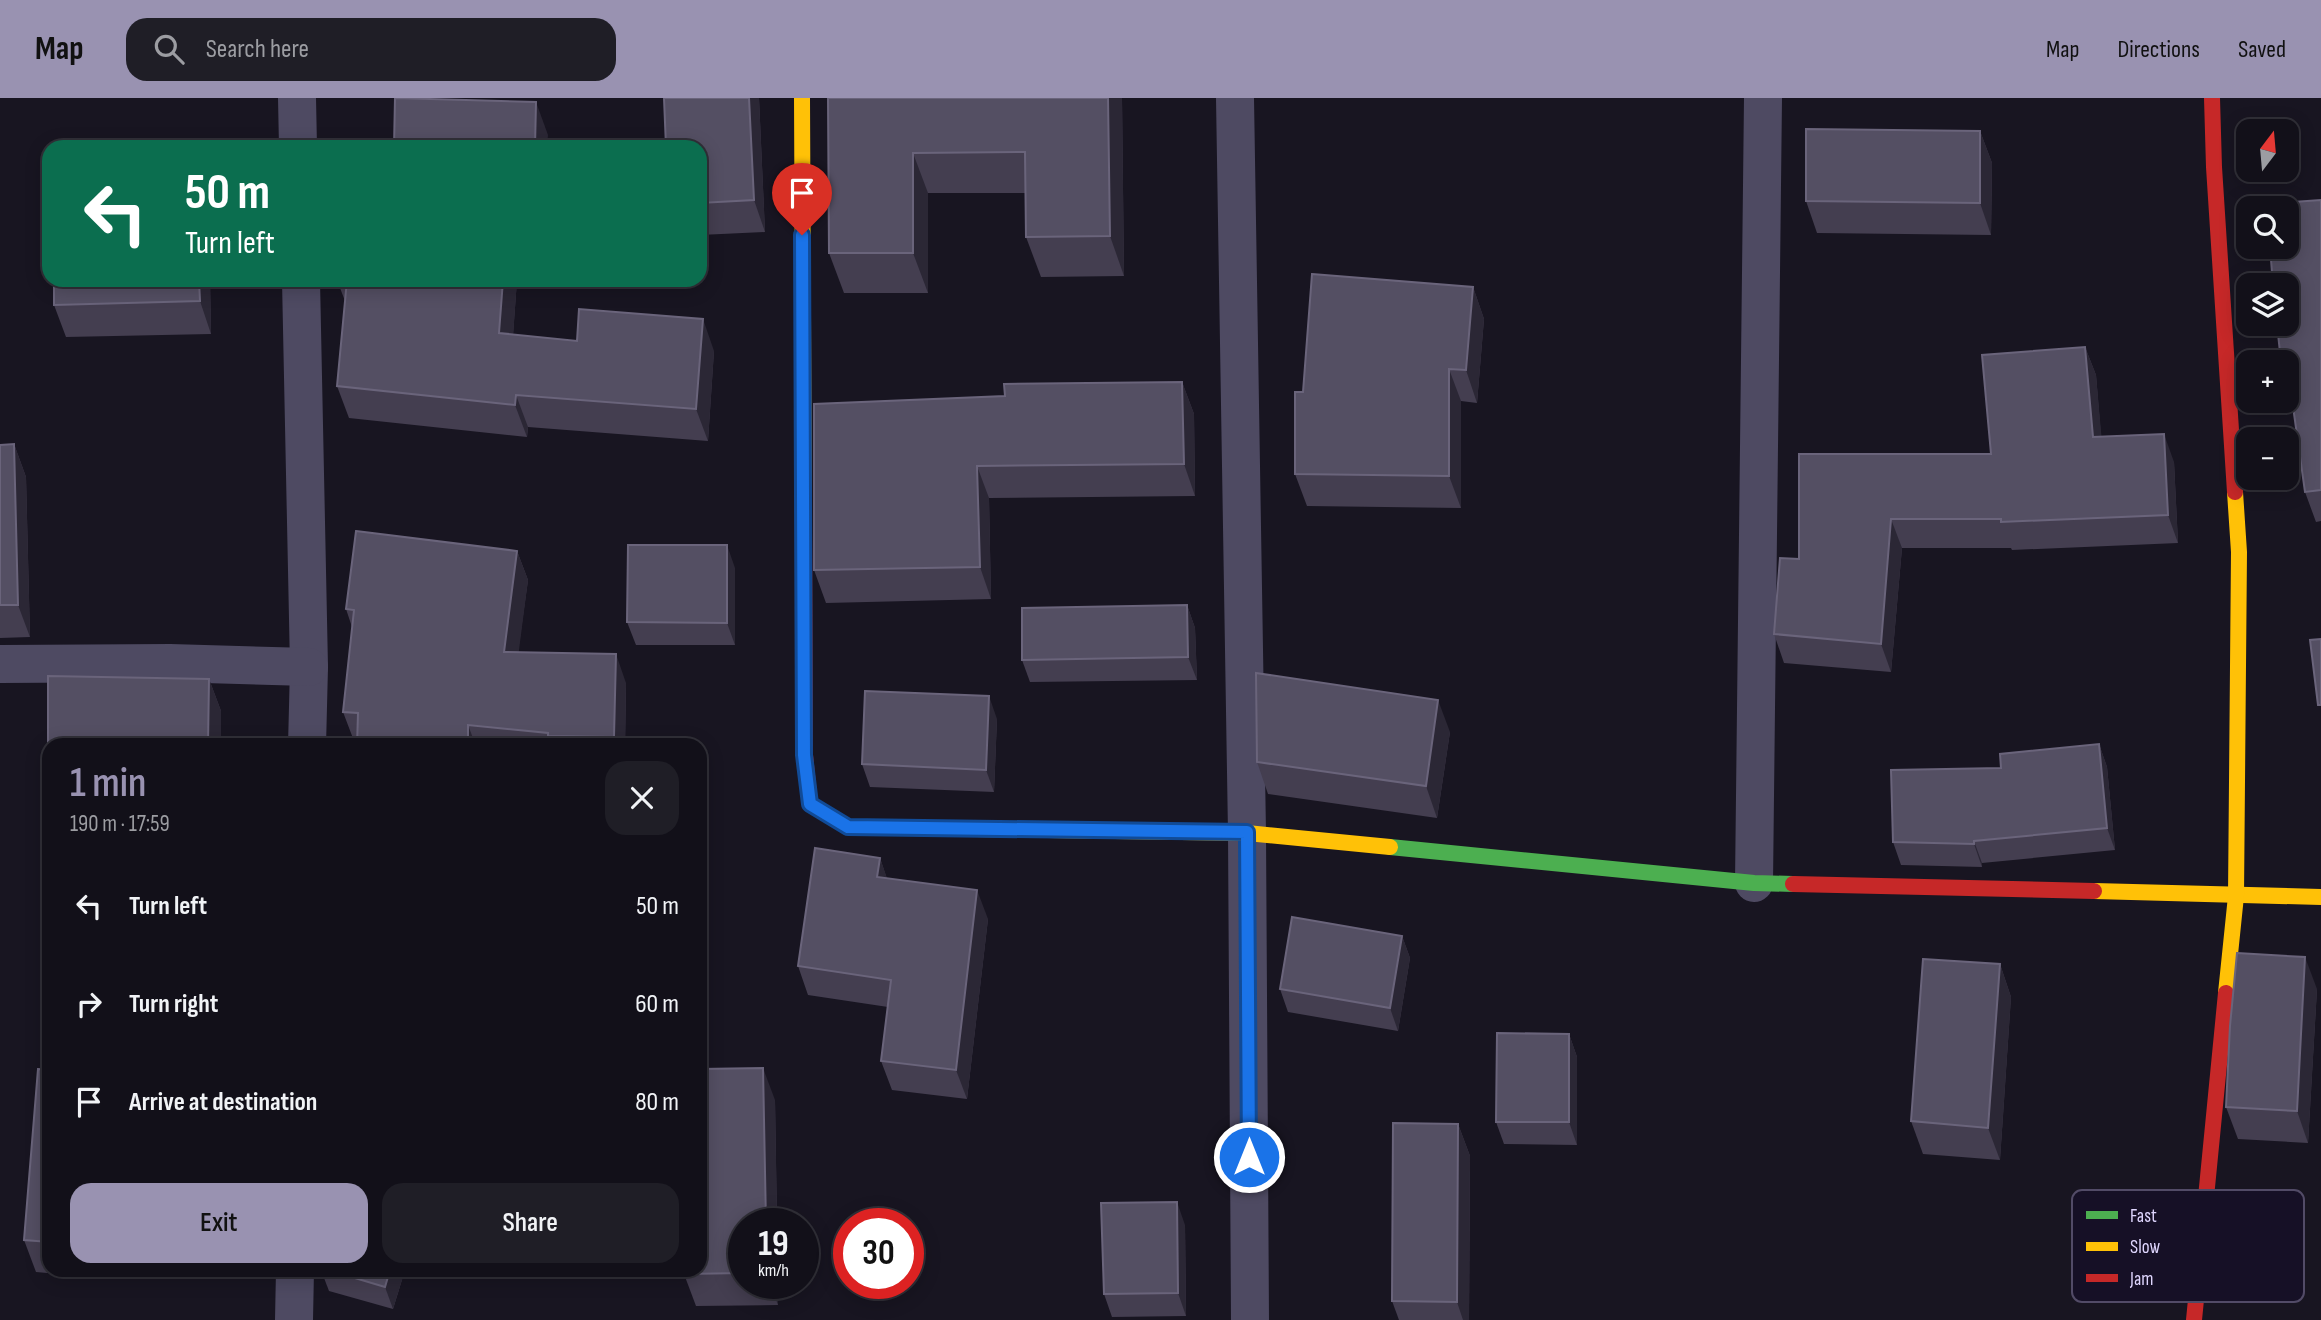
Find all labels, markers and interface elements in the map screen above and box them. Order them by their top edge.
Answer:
search box [126,18,616,81]
text: Map [35,29,84,69]
icon: search [150,30,188,68]
text: Search here [206,34,309,65]
text: Map [2046,35,2079,64]
text: Directions [2117,35,2200,64]
text: Saved [2238,35,2286,64]
north arrow [2236,119,2300,182]
map controls [2236,119,2299,490]
pin [772,163,832,235]
text: 50 m [185,164,270,223]
icon: left [70,168,161,259]
icon: arrive [783,174,821,212]
button: search [2236,196,2299,259]
text: Turn left [185,224,275,263]
button: layers [2236,273,2299,336]
button: + [2236,350,2299,413]
button: − [2236,427,2299,490]
text: 1 min [70,758,146,809]
button: close [605,761,679,835]
text: 190 m · 17:59 [70,810,170,838]
icon: left [70,887,108,925]
text: Turn left [129,891,207,922]
text: 50 m [636,891,679,922]
icon: right [70,985,108,1023]
text: Turn right [129,989,218,1020]
text: 60 m [635,989,679,1020]
icon: arrive [70,1083,108,1121]
text: Arrive at destination [129,1087,317,1118]
text: 80 m [635,1087,679,1118]
position arrow [1212,1120,1286,1194]
button: Exit [70,1183,368,1263]
button: Share [382,1183,679,1263]
legend [2072,1190,2304,1302]
text: Fast [2130,1205,2157,1228]
speed limit sign: 30 [833,1208,924,1299]
text: 19 [758,1223,789,1266]
text: Slow [2130,1236,2160,1259]
text: km/h [758,1260,789,1281]
text: Jam [2129,1268,2153,1291]

